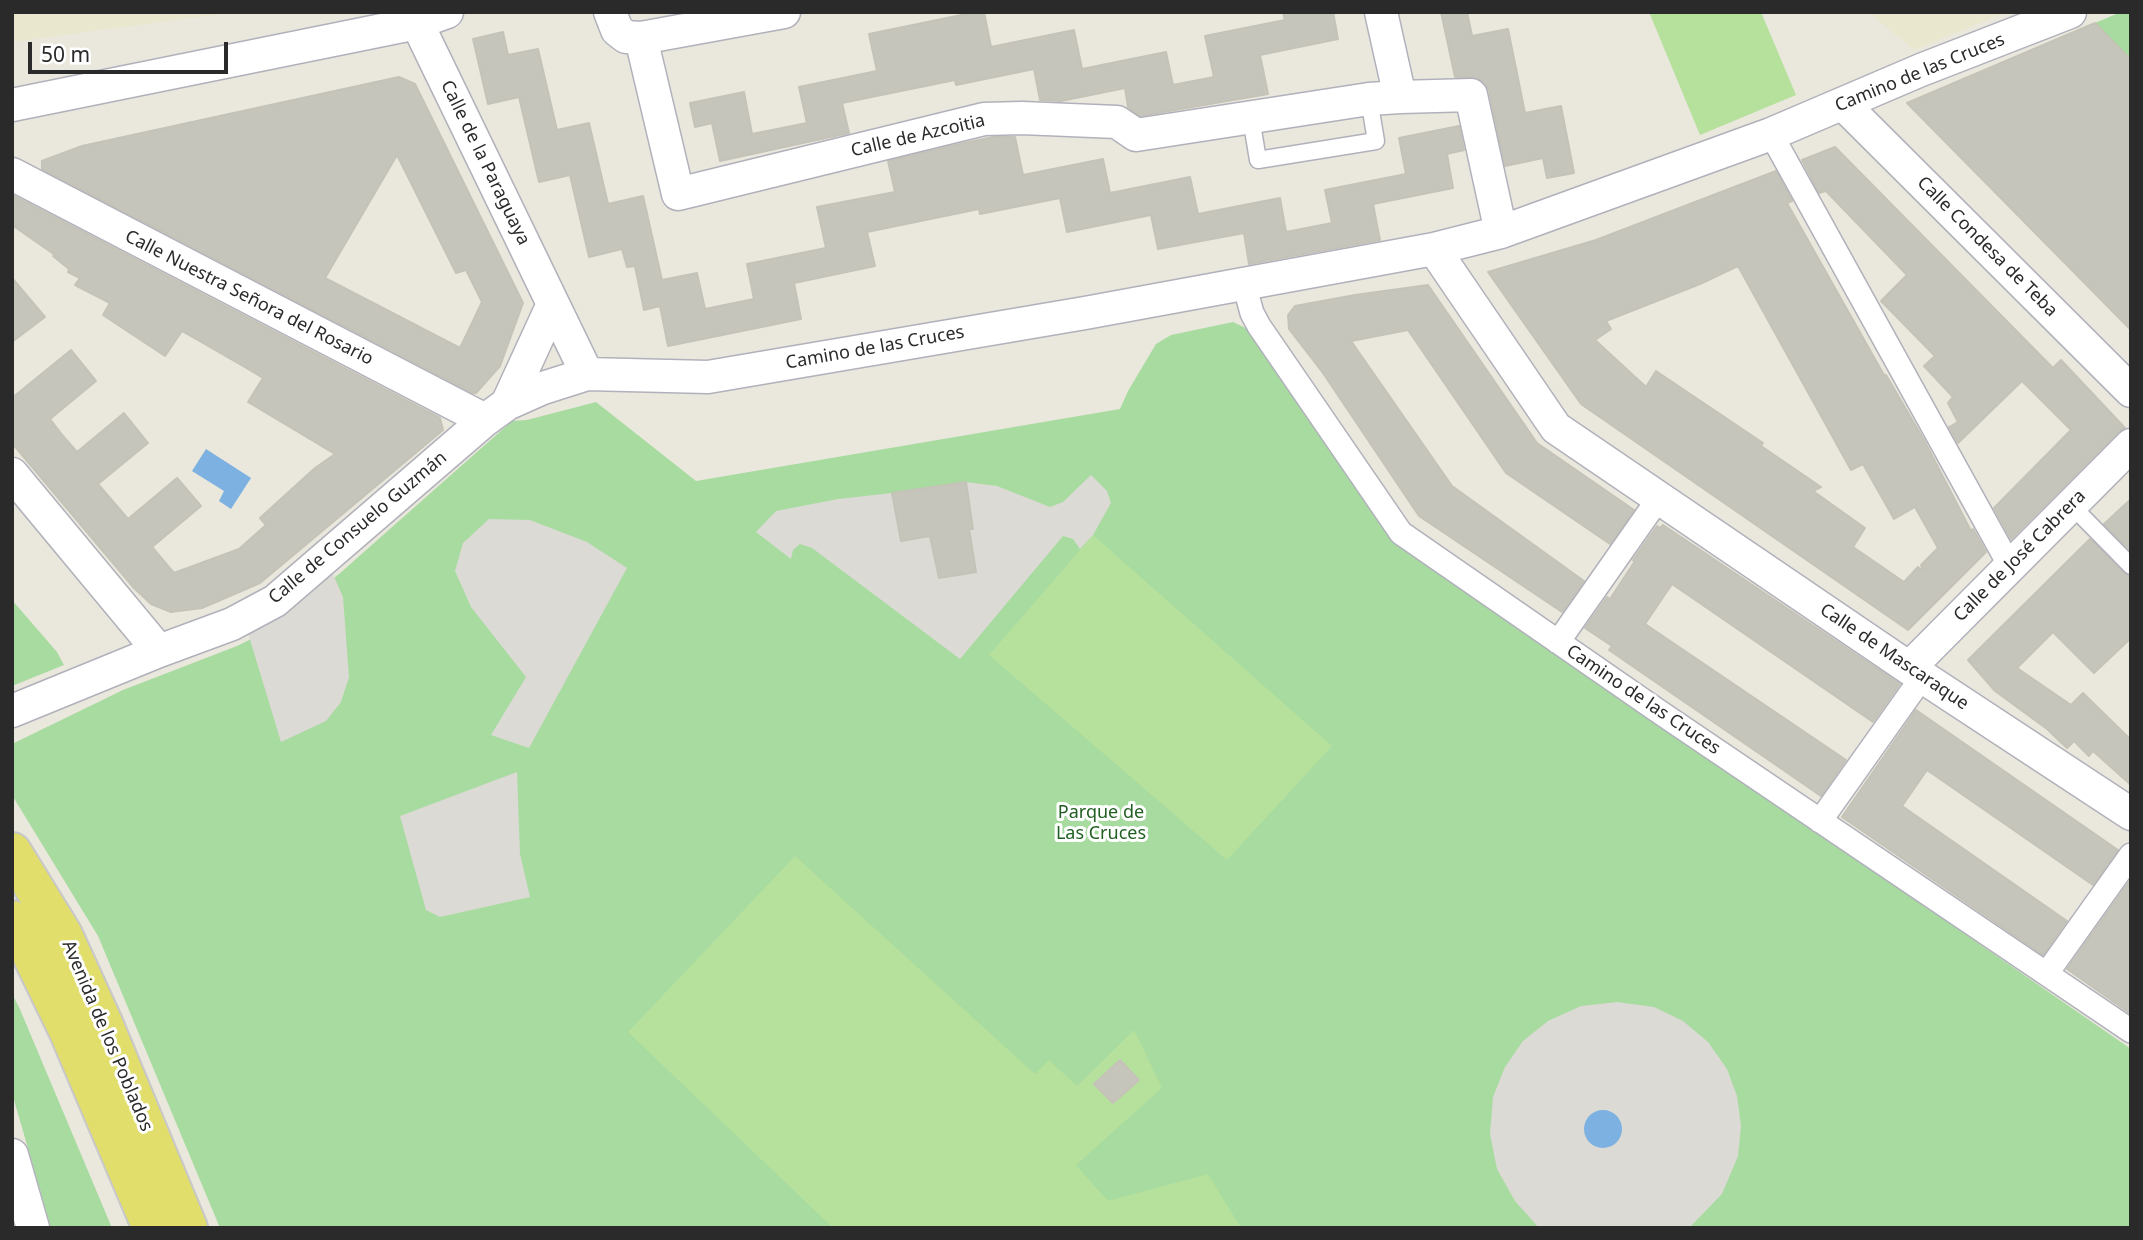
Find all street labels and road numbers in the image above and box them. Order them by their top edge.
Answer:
street label: Camino de las Cruces [1832,29,2008,117]
street label: Calle de la Paraguaya [436,77,534,249]
street label: Calle de Azcoitia [849,110,987,162]
street label: Calle Condesa de Teba [1912,172,2062,322]
street label: Calle Nuestra Señora del Rosario [121,226,377,370]
street label: Camino de las Cruces [784,322,966,374]
street label: Calle de Consuelo Guzmán [265,447,451,609]
street label: Calle de José Cabrera [1950,486,2090,626]
street label: Calle de Mascaraque [1816,599,1972,715]
street label: Camino de las Cruces [1562,640,1724,760]
street label: Avenida de los Poblados [57,937,157,1135]

